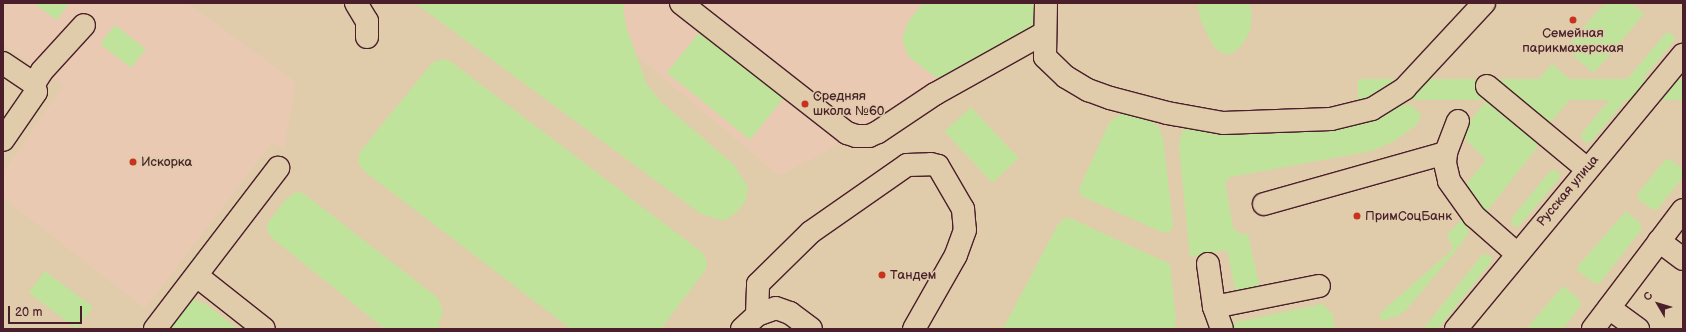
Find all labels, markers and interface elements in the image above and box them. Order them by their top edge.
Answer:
marker: Семейная парикмахерская [1568,15,1578,25]
place label: Семейная парикмахерская [1522,26,1624,57]
place label: Средняя школа №60 [813,89,884,120]
marker: Средняя школа №60 [800,99,810,109]
street label: Русская улица [1534,152,1602,230]
place label: Искорка [141,154,192,170]
marker: Искорка [128,157,138,167]
place label: ПримСоцБанк [1365,208,1452,224]
marker: ПримСоцБанк [1352,211,1362,221]
place label: Тандем [890,267,936,283]
marker: Тандем [877,270,887,280]
north arrow [1638,284,1678,324]
text: С [1641,289,1656,303]
scale bar [10,298,84,324]
text: 20 m [15,305,42,320]

